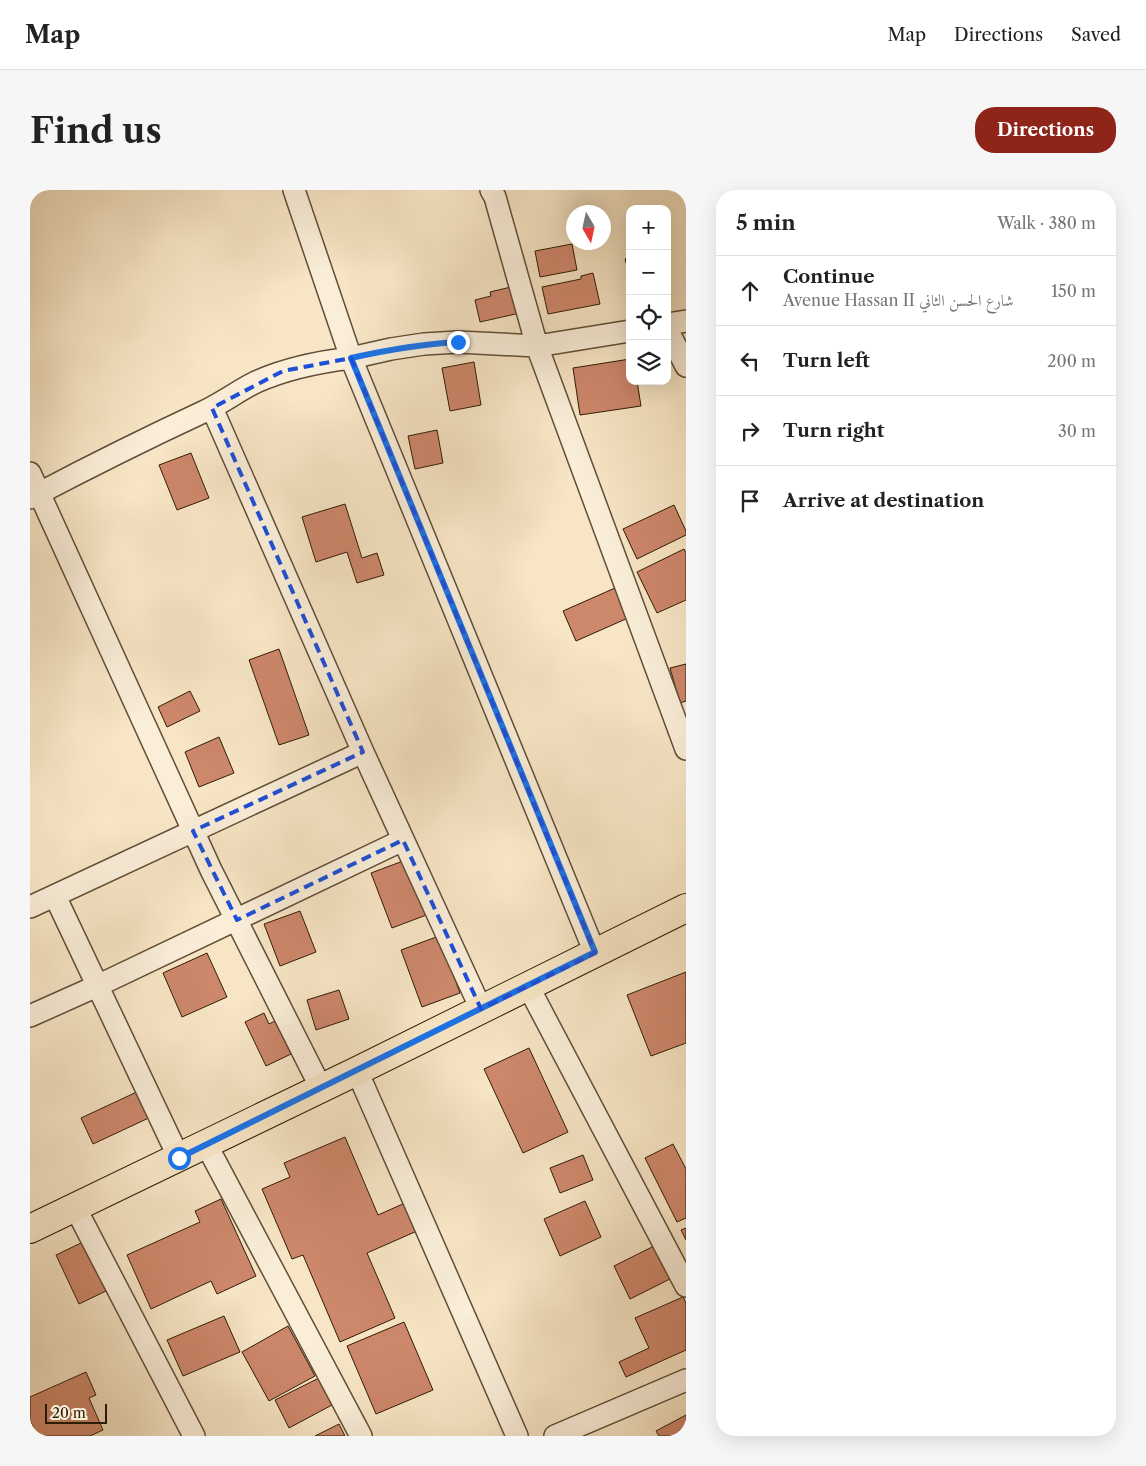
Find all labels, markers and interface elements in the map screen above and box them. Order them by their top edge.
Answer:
text: Map [25,20,80,49]
text: Map [887,24,926,46]
text: Directions [954,24,1043,46]
text: Saved [1071,24,1121,46]
button: Directions [975,107,1116,153]
text: Find us [30,109,162,152]
north arrow [566,205,611,250]
map controls [626,205,671,385]
button: + [626,205,671,250]
text: 5 min [736,210,796,235]
text: Walk · 380 m [997,213,1096,233]
button: − [626,250,671,295]
text: Continue [783,265,875,288]
icon: ahead [736,277,764,305]
text: 150 m [1051,281,1096,301]
text: Avenue Hassan II شارع الحسن الثاني [783,290,1014,310]
button: locate [626,295,671,340]
route end [447,331,470,354]
button: layers [626,340,671,385]
icon: left [736,347,764,375]
text: Turn left [783,349,870,372]
text: 200 m [1047,351,1096,371]
icon: right [736,417,764,445]
text: Turn right [783,419,884,442]
text: 30 m [1058,421,1096,441]
icon: arrive [736,487,764,515]
text: Arrive at destination [783,489,984,512]
route start [168,1147,191,1170]
scale bar [45,1401,108,1424]
text: 20 m [52,1404,86,1422]

